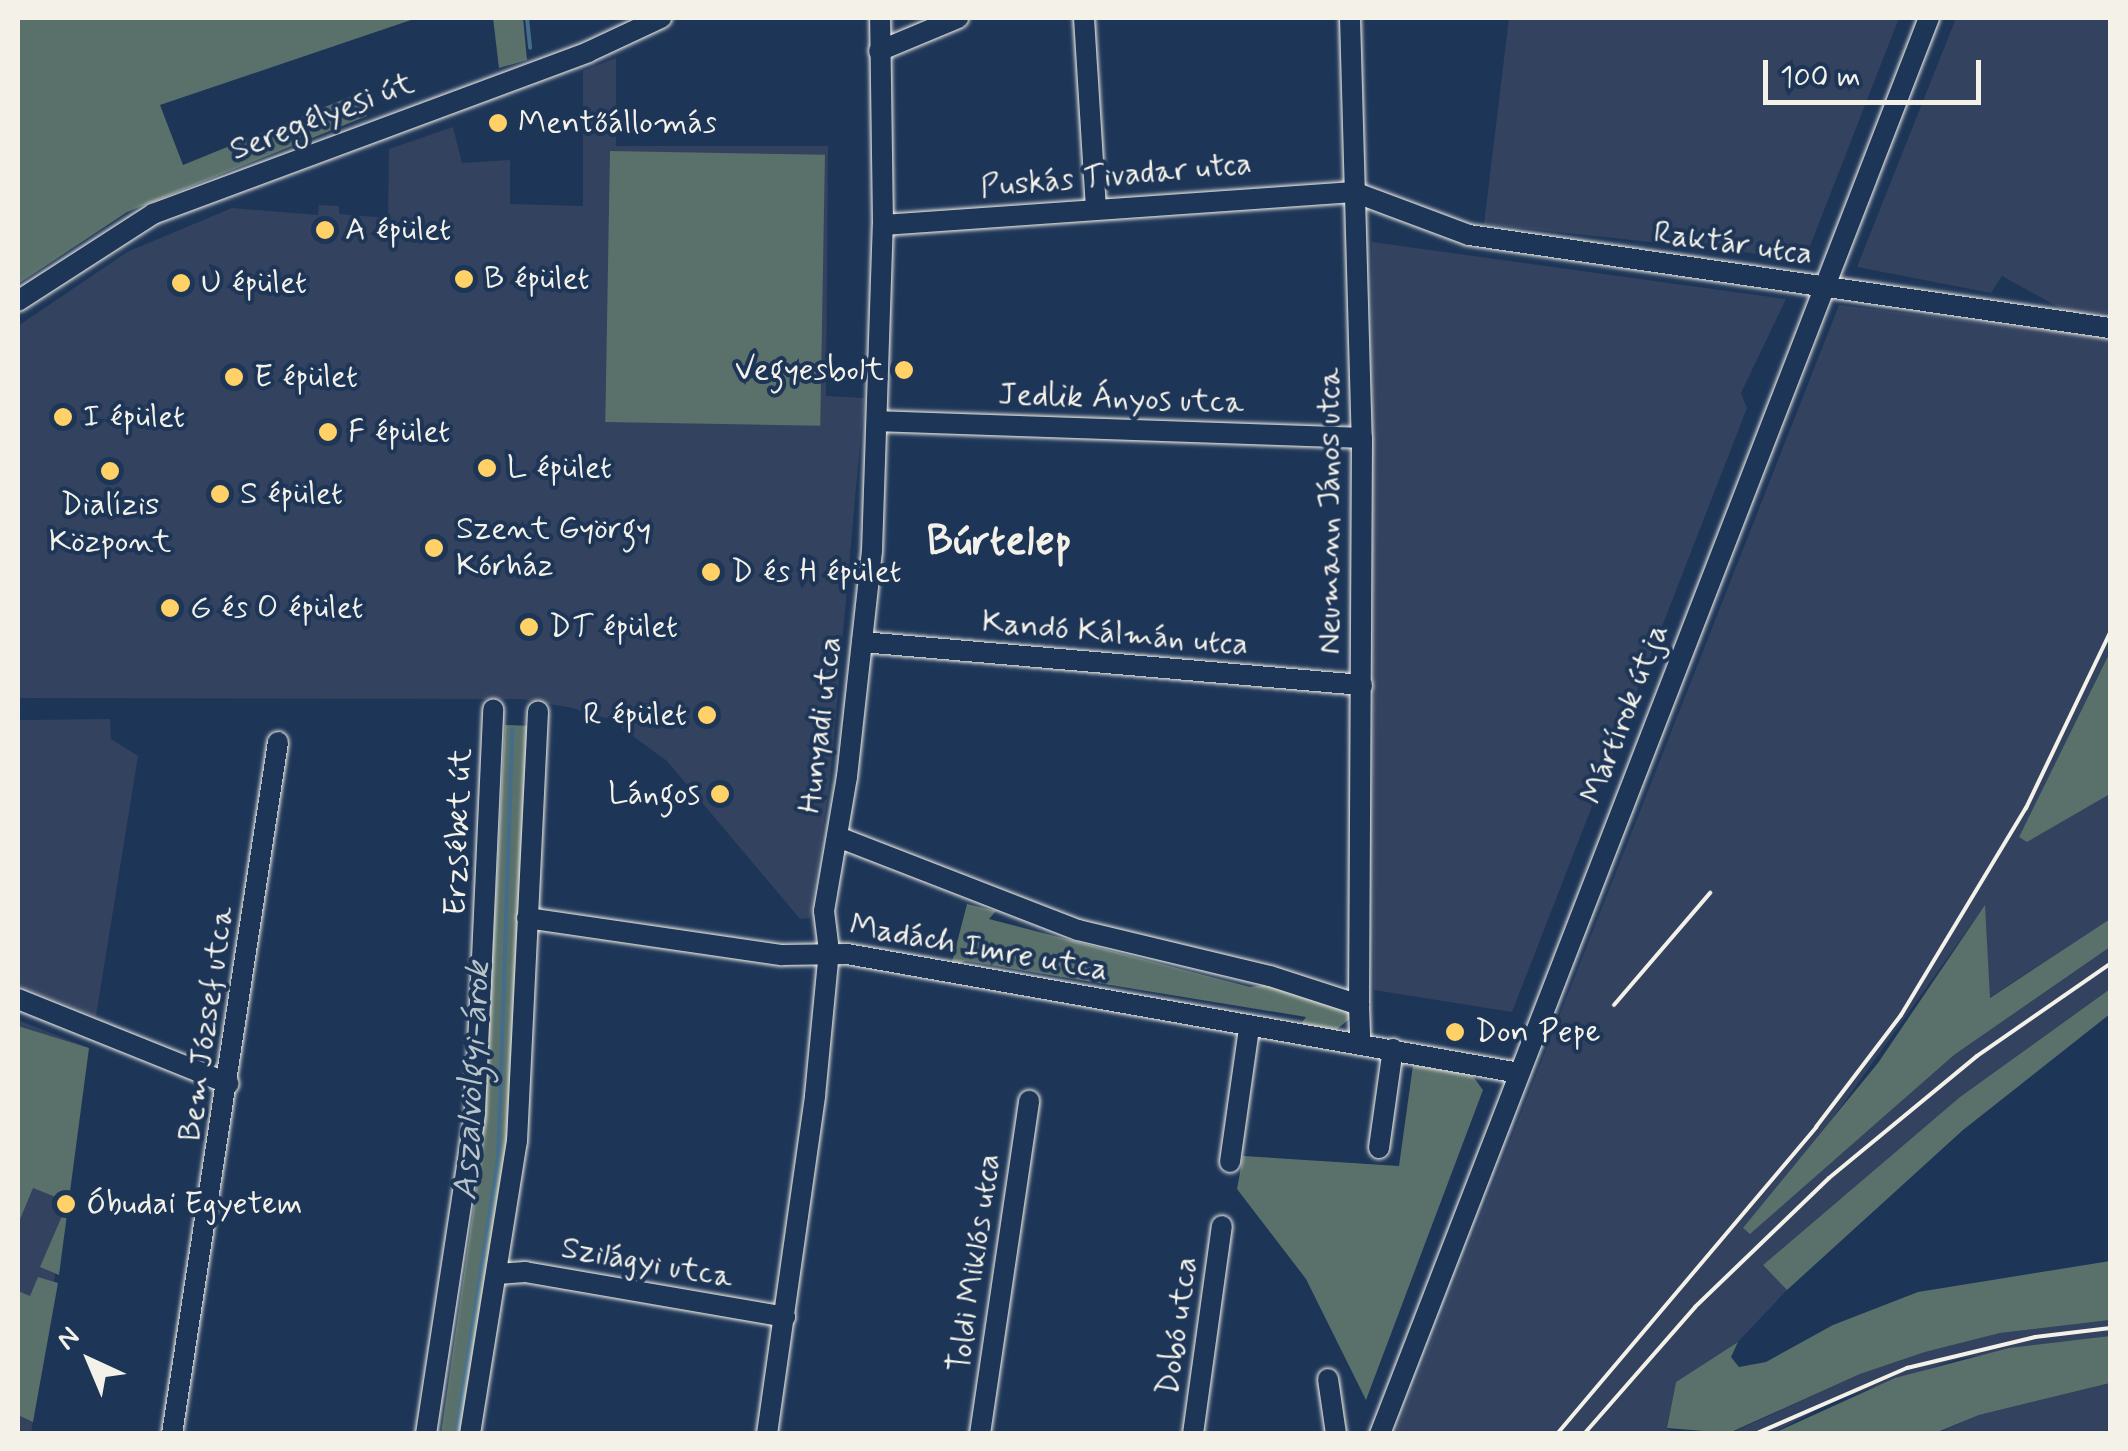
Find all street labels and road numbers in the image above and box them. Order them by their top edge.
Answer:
street label: Seregélyesi út [225,64,419,170]
street label: Puskás Tivadar utca [976,145,1256,207]
street label: Raktár utca [1647,213,1819,275]
street label: Neumann János utca [1311,363,1349,659]
street label: Jedlik Ányos utca [998,376,1244,422]
street label: Kandó Kálmán utca [976,603,1254,665]
street label: Mártírok útja [1573,618,1677,810]
street label: Hunyadi utca [791,634,851,816]
street label: Erzsébet út [437,747,481,917]
street label: Bem József utca [171,904,243,1144]
street label: Madách Imre utca [849,907,1109,989]
street label: Toldi Miklós utca [940,1147,1010,1379]
street label: Szilágyi utca [558,1229,736,1297]
street label: Dobó utca [1149,1254,1207,1398]

